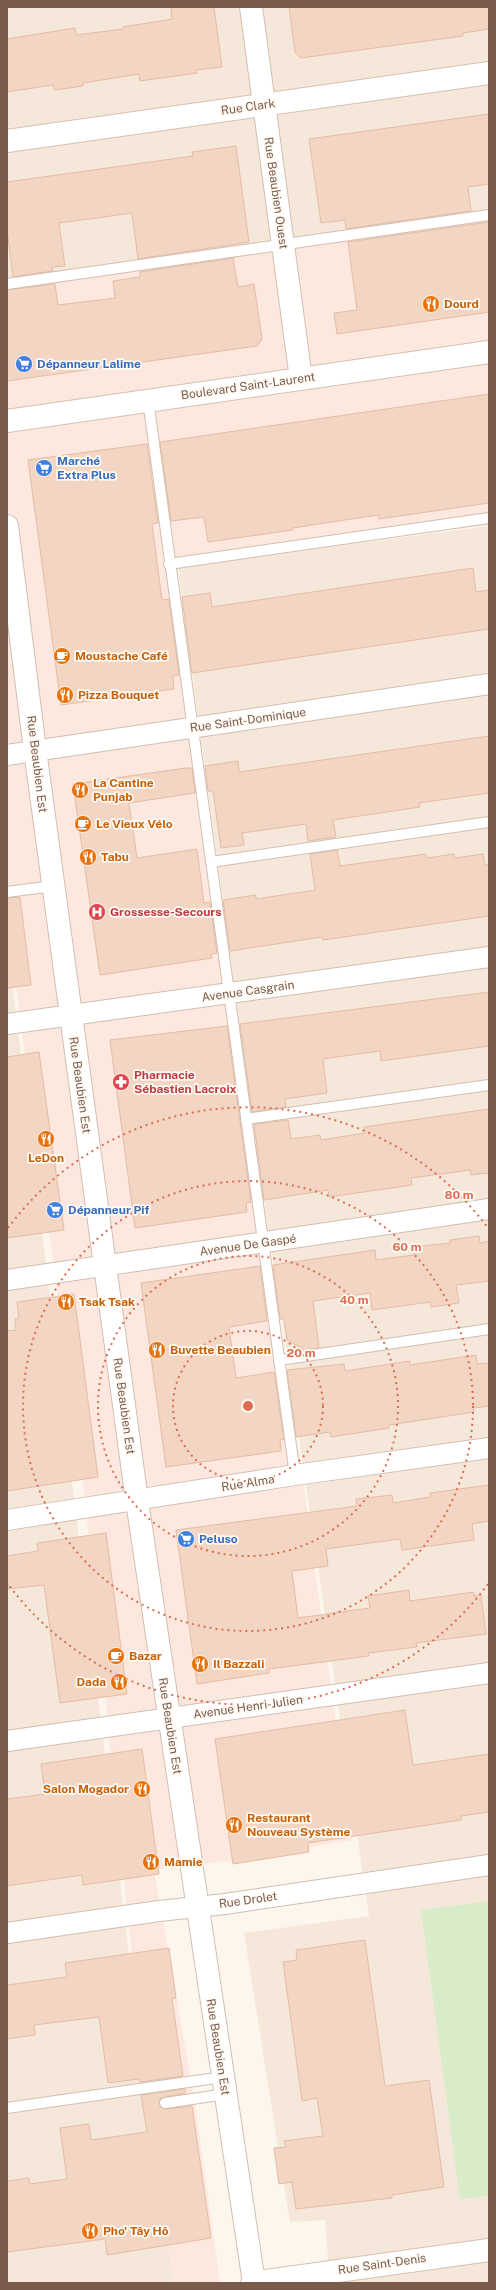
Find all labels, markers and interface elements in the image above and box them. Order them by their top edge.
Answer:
street label: Rue Clark [220,96,276,118]
street label: Rue Beaubien Ouest [261,136,291,250]
restaurant icon: Dourd [421,294,441,314]
place label: Dourd [444,297,479,311]
supermarket icon: Dépanneur Lalime [14,354,34,374]
place label: Dépanneur Lalime [37,357,141,371]
street label: Boulevard Saint-Laurent [180,370,316,402]
place label: Marché Extra Plus [57,454,116,482]
supermarket icon: Marché Extra Plus [34,458,54,478]
cafe icon: Moustache Café [52,646,72,666]
place label: Moustache Café [75,649,168,663]
restaurant icon: Pizza Bouquet [55,685,75,705]
place label: Pizza Bouquet [78,688,159,702]
street label: Rue Saint-Dominique [189,705,307,735]
street label: Rue Beaubien Est [24,715,50,814]
place label: La Cantine Punjab [93,776,154,804]
restaurant icon: La Cantine Punjab [70,780,90,800]
cafe icon: Le Vieux Vélo [73,814,93,834]
place label: Le Vieux Vélo [96,817,173,831]
restaurant icon: Tabu [78,847,98,867]
place label: Tabu [101,850,129,864]
hospital icon: Grossesse-Secours [87,902,107,922]
place label: Grossesse-Secours [110,905,222,919]
street label: Avenue Casgrain [201,978,295,1004]
street label: Rue Beaubien Est [66,1036,94,1135]
place label: Pharmacie Sébastien Lacroix [134,1068,237,1096]
pharmacy icon: Pharmacie Sébastien Lacroix [111,1072,131,1092]
restaurant icon: LeDon [36,1129,56,1149]
place label: LeDon [28,1151,64,1165]
text: 80 m [444,1188,474,1202]
supermarket icon: Dépanneur Pif [45,1200,65,1220]
place label: Dépanneur Pif [68,1203,150,1217]
street label: Avenue De Gaspé [199,1231,297,1259]
text: 60 m [392,1240,422,1254]
restaurant icon: Tsak Tsak [56,1292,76,1312]
text: 40 m [339,1293,369,1307]
place label: Tsak Tsak [79,1295,135,1309]
restaurant icon: Buvette Beaubien [147,1340,167,1360]
place label: Buvette Beaubien [170,1343,271,1357]
text: 20 m [287,1346,316,1360]
street label: Rue Beaubien Est [110,1357,138,1456]
centre of rings [241,1399,255,1413]
street label: Rue Alma [220,1472,276,1494]
supermarket icon: Peluso [176,1529,196,1549]
place label: Peluso [199,1532,238,1546]
cafe icon: Bazar [106,1646,126,1666]
place label: Bazar [129,1649,162,1663]
restaurant icon: Il Bazzali [190,1654,210,1674]
place label: Il Bazzali [213,1657,264,1671]
restaurant icon: Dada [109,1672,129,1692]
place label: Dada [76,1675,106,1689]
street label: Rue Beaubien Est [155,1677,185,1776]
street label: Avenue Henri-Julien [192,1692,304,1722]
restaurant icon: Salon Mogador [132,1779,152,1799]
place label: Salon Mogador [43,1782,129,1796]
place label: Restaurant Nouveau Système [247,1811,350,1839]
restaurant icon: Restaurant Nouveau Système [224,1815,244,1835]
restaurant icon: Mamie [141,1852,161,1872]
place label: Mamie [164,1855,203,1869]
street label: Rue Drolet [218,1889,278,1911]
street label: Rue Beaubien Est [203,1998,233,2097]
restaurant icon: Pho' Tây Hô [80,2221,100,2241]
place label: Pho' Tây Hô [103,2224,169,2238]
street label: Rue Saint-Denis [337,2251,427,2277]

